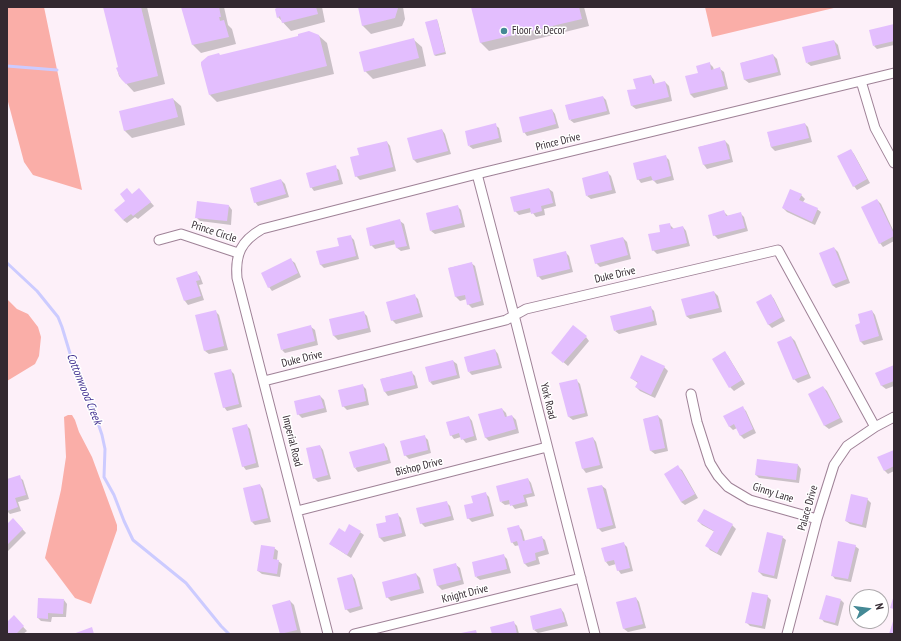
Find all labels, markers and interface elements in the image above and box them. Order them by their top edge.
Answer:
place label: Floor & Decor [512,24,565,38]
marker: Floor & Decor [499,26,509,36]
street label: Prince Drive [534,130,582,154]
street label: Prince Circle [190,218,238,246]
street label: Duke Drive [593,264,637,286]
street label: Duke Drive [280,348,324,370]
water label: Cottonwood Creek [63,351,105,427]
street label: York Road [537,381,559,421]
street label: Imperial Road [279,414,305,468]
street label: Bishop Drive [394,455,444,479]
street label: Ginny Lane [751,480,795,506]
street label: Palace Drive [795,484,821,532]
street label: Knight Drive [440,582,490,606]
north arrow [849,589,889,629]
text: N [872,602,887,611]

